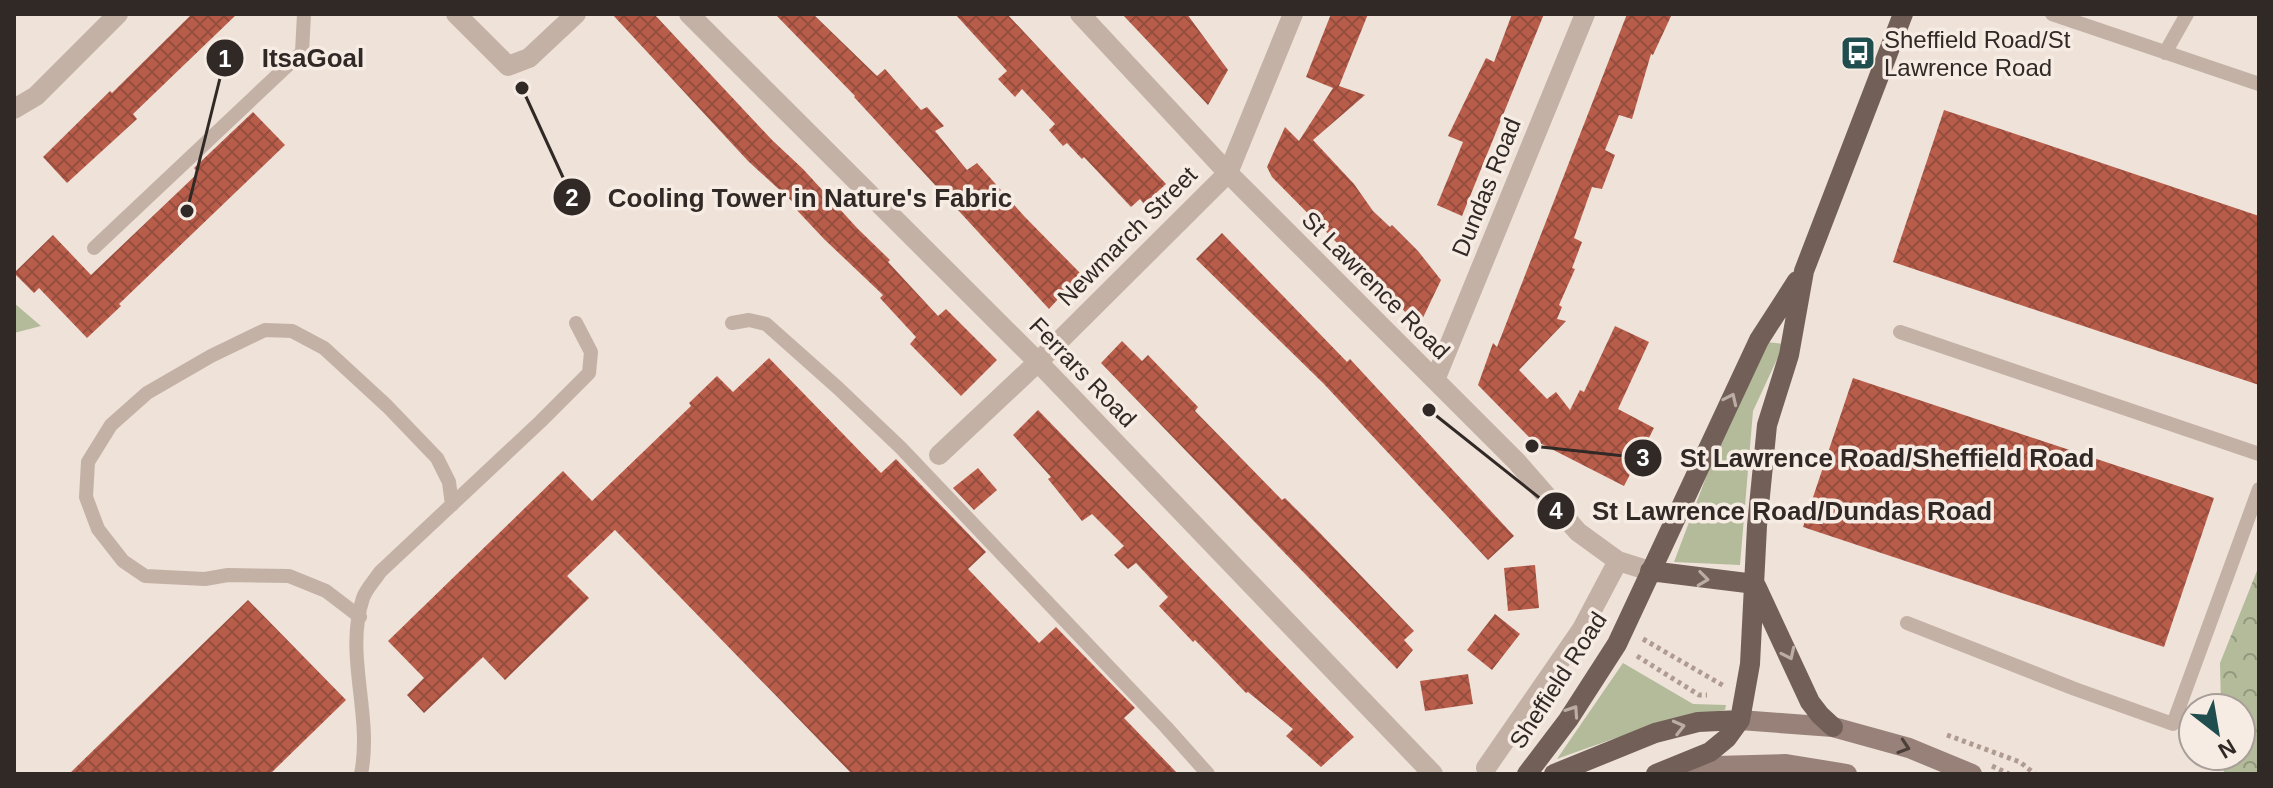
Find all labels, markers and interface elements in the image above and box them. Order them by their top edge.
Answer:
place label: Sheffield Road/St Lawrence Road [1884,26,2071,81]
callout: ItsaGoal [205,33,380,83]
bus stop icon: Sheffield Road/St Lawrence Road [1839,34,1877,72]
text: ItsaGoal [262,43,364,73]
text: 1 [218,45,232,72]
street label: Dundas Road [1446,114,1526,260]
street label: Newmarch Street [1052,161,1202,311]
callout: Cooling Tower in Nature's Fabric [552,172,1028,222]
text: Cooling Tower in Nature's Fabric [608,183,1012,213]
text: 2 [565,184,579,211]
street label: St Lawrence Road [1297,206,1455,364]
street label: Ferrars Road [1024,312,1142,432]
one-way arrow [1721,393,1737,408]
callout: St Lawrence Road/Sheffield Road [1623,433,2110,483]
text: St Lawrence Road/Sheffield Road [1680,443,2094,473]
text: 3 [1636,444,1650,471]
callout: St Lawrence Road/Dundas Road [1536,486,2008,536]
text: St Lawrence Road/Dundas Road [1592,496,1992,526]
text: 4 [1549,497,1563,524]
one-way arrow [1697,570,1710,587]
street label: Sheffield Road [1504,607,1612,753]
one-way arrow [1779,646,1795,661]
north arrow [2177,692,2257,772]
one-way arrow [1564,706,1579,720]
one-way arrow [1671,719,1685,736]
text: N [2214,734,2240,764]
one-way arrow [1896,738,1910,754]

